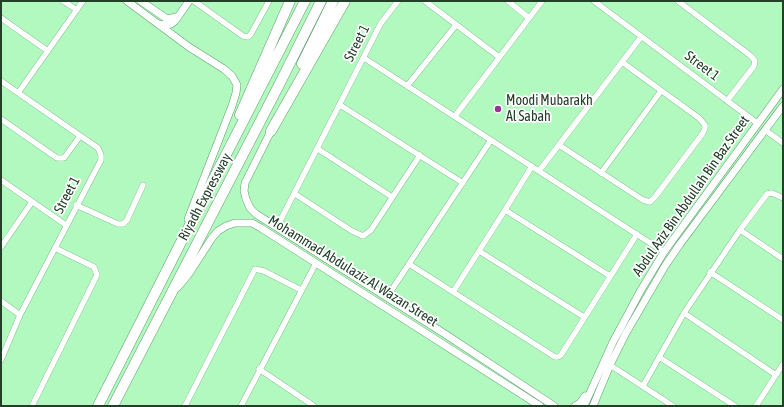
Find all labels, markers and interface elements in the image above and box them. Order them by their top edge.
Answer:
street label: Street 1 [341,22,373,64]
street label: Street 1 [681,47,723,85]
place label: Moodi Mubarakh Al Sabah [506,93,593,126]
marker: Moodi Mubarakh Al Sabah [493,104,503,114]
street label: Abdul Aziz Bin Abdullah Bin Baz Street [629,113,753,279]
street label: Riyadh Expressway [175,150,235,244]
street label: Street 1 [50,174,84,216]
street label: Mohammad Abdulaziz Al Wazan Street [265,212,441,330]

